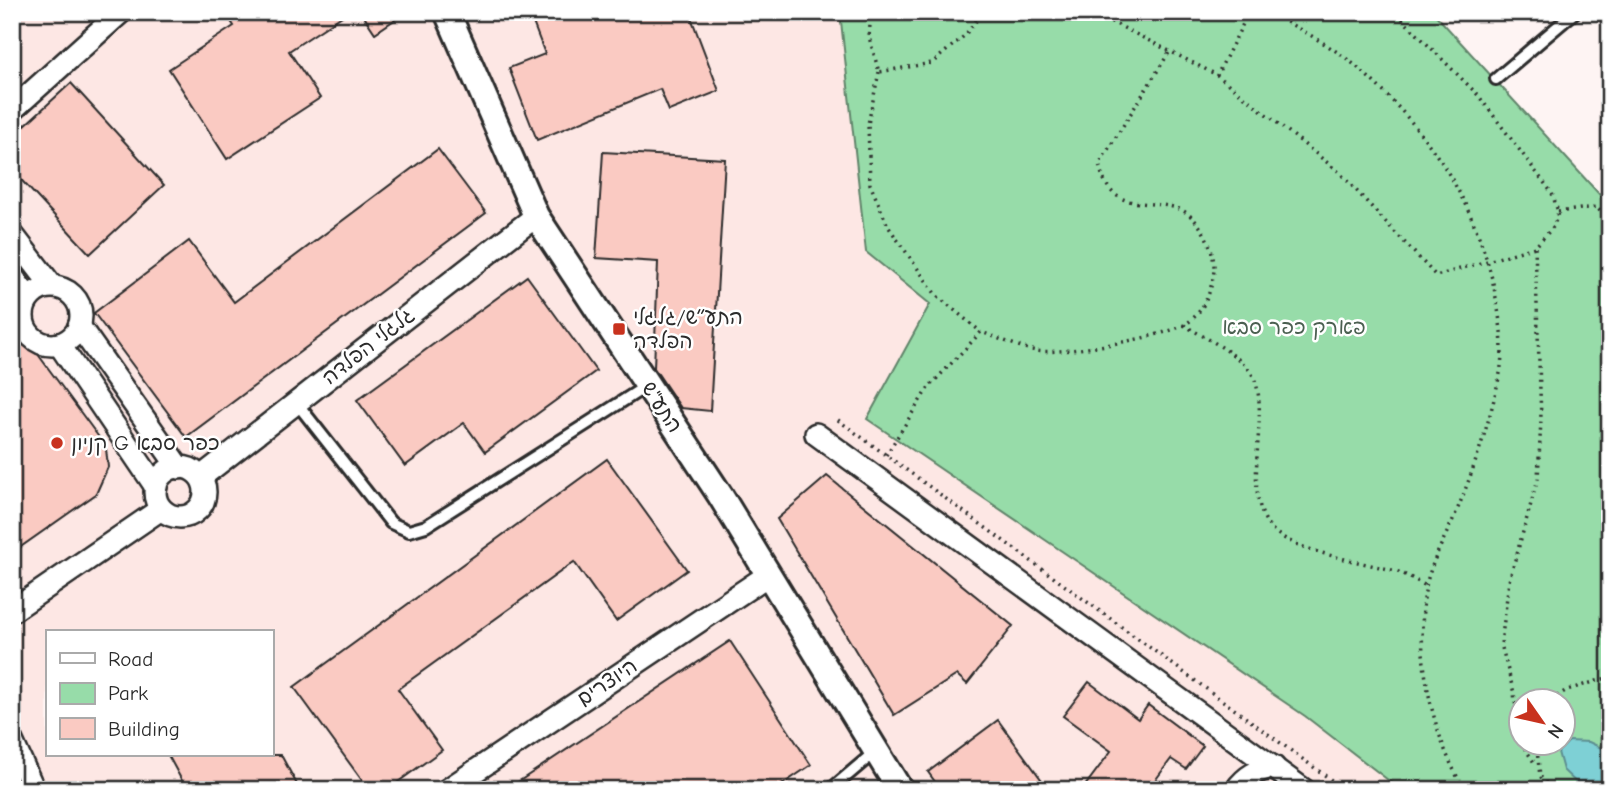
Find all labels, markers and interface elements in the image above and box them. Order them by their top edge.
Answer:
street label: גלגלי הפלדה [317,303,419,389]
place label: התע״ש/גלגלי הפלדה [633,305,743,353]
park label: פארק כפר סבא [1222,315,1366,340]
marker: התע״ש/גלגלי הפלדה [611,321,627,337]
street label: התע"ש [637,377,687,437]
place label: קניון G כפר סבא [71,431,219,456]
marker: קניון G כפר סבא [49,435,65,451]
legend [46,630,273,756]
text: Road [108,647,153,671]
street label: היוצרים [572,653,642,711]
text: Park [108,681,148,705]
north arrow [1506,686,1576,756]
text: Building [108,717,180,741]
text: N [1543,720,1568,742]

